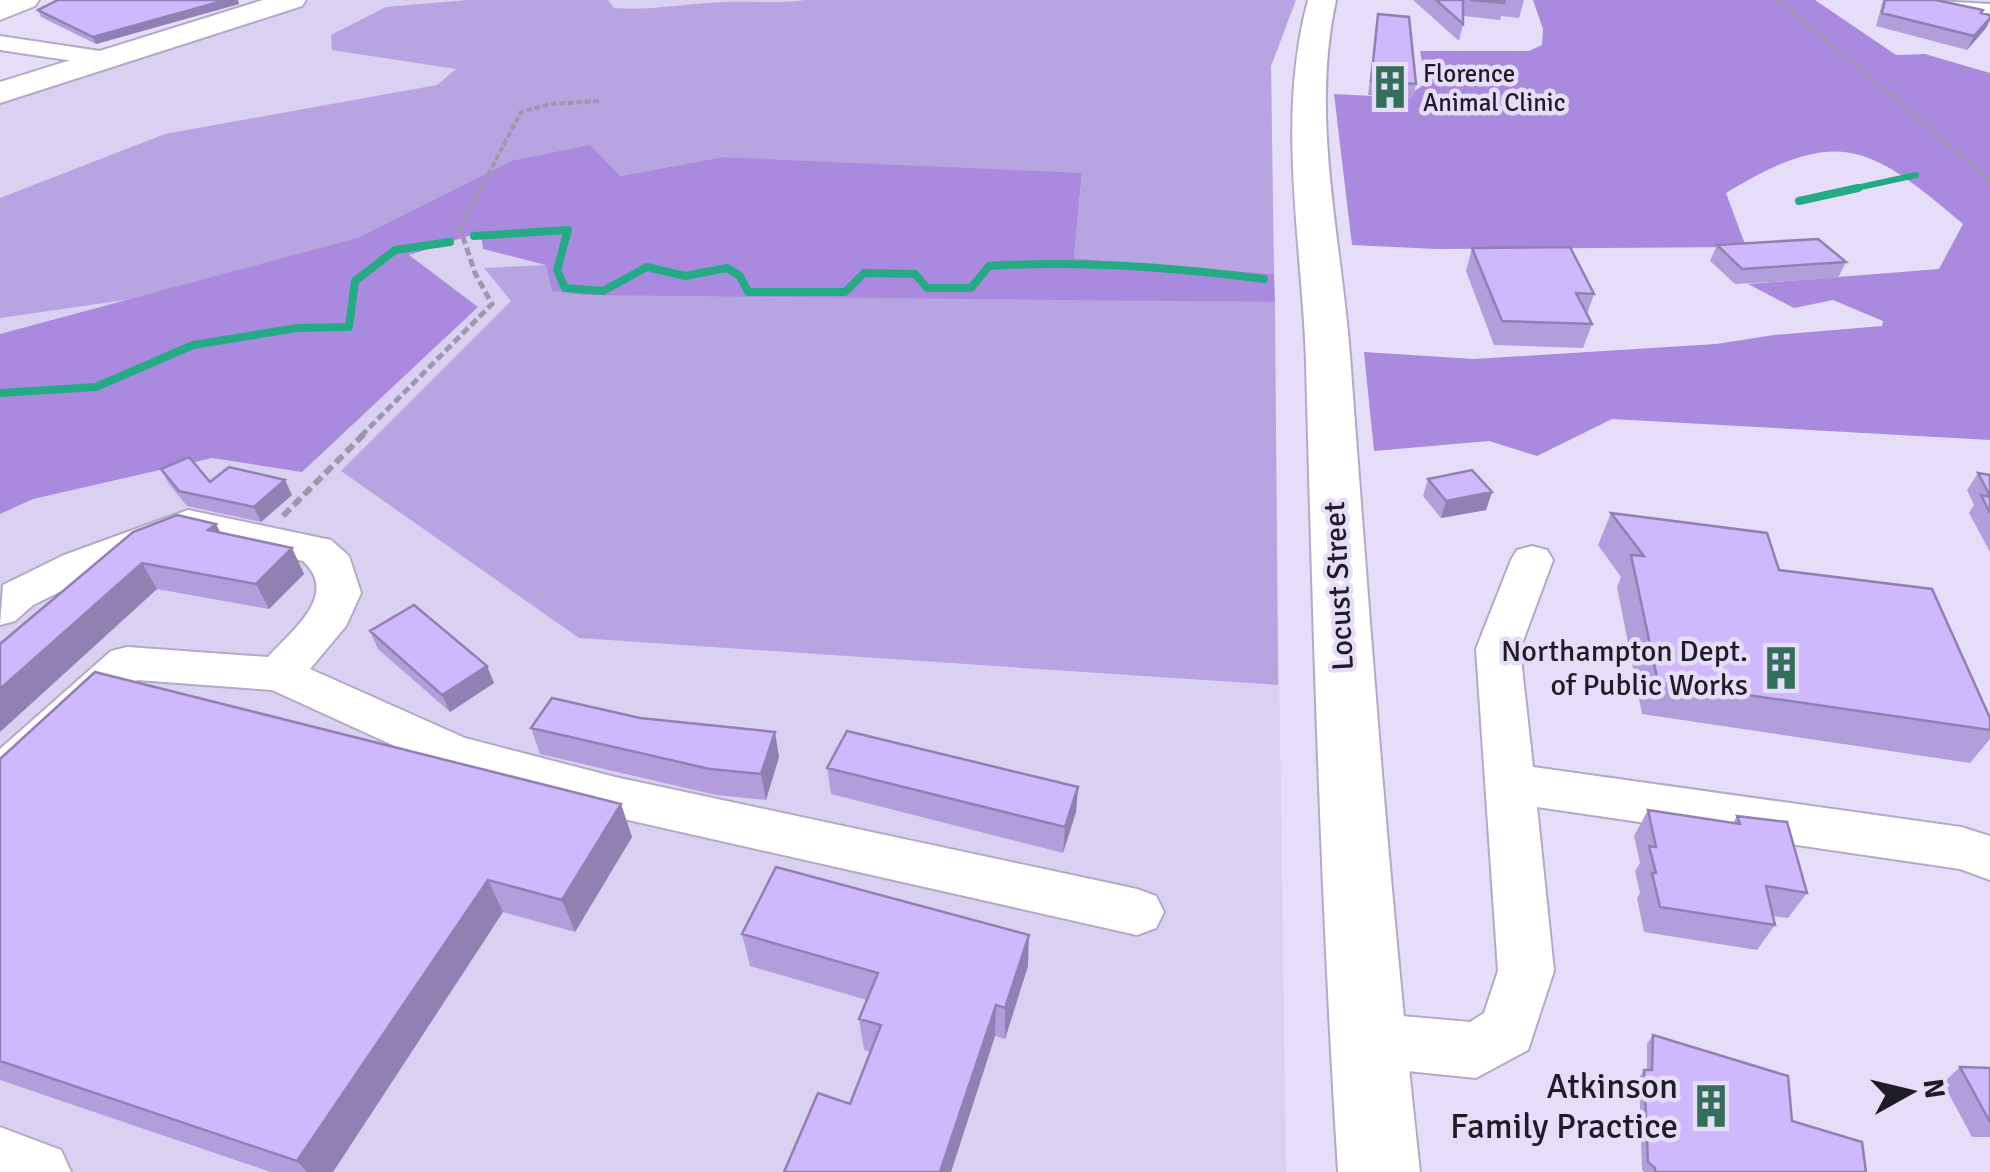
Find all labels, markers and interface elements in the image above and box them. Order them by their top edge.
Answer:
place label: Florence Animal Clinic [1423,58,1565,118]
building icon: Florence Animal Clinic [1366,63,1414,111]
street label: Locust Street [1316,500,1362,672]
place label: Northampton Dept. of Public Works [1501,633,1748,704]
building icon: Northampton Dept. of Public Works [1757,644,1805,692]
north arrow [1860,1042,1960,1142]
place label: Atkinson Family Practice [1450,1065,1678,1148]
text: N [1916,1077,1952,1101]
building icon: Atkinson Family Practice [1687,1082,1735,1130]

